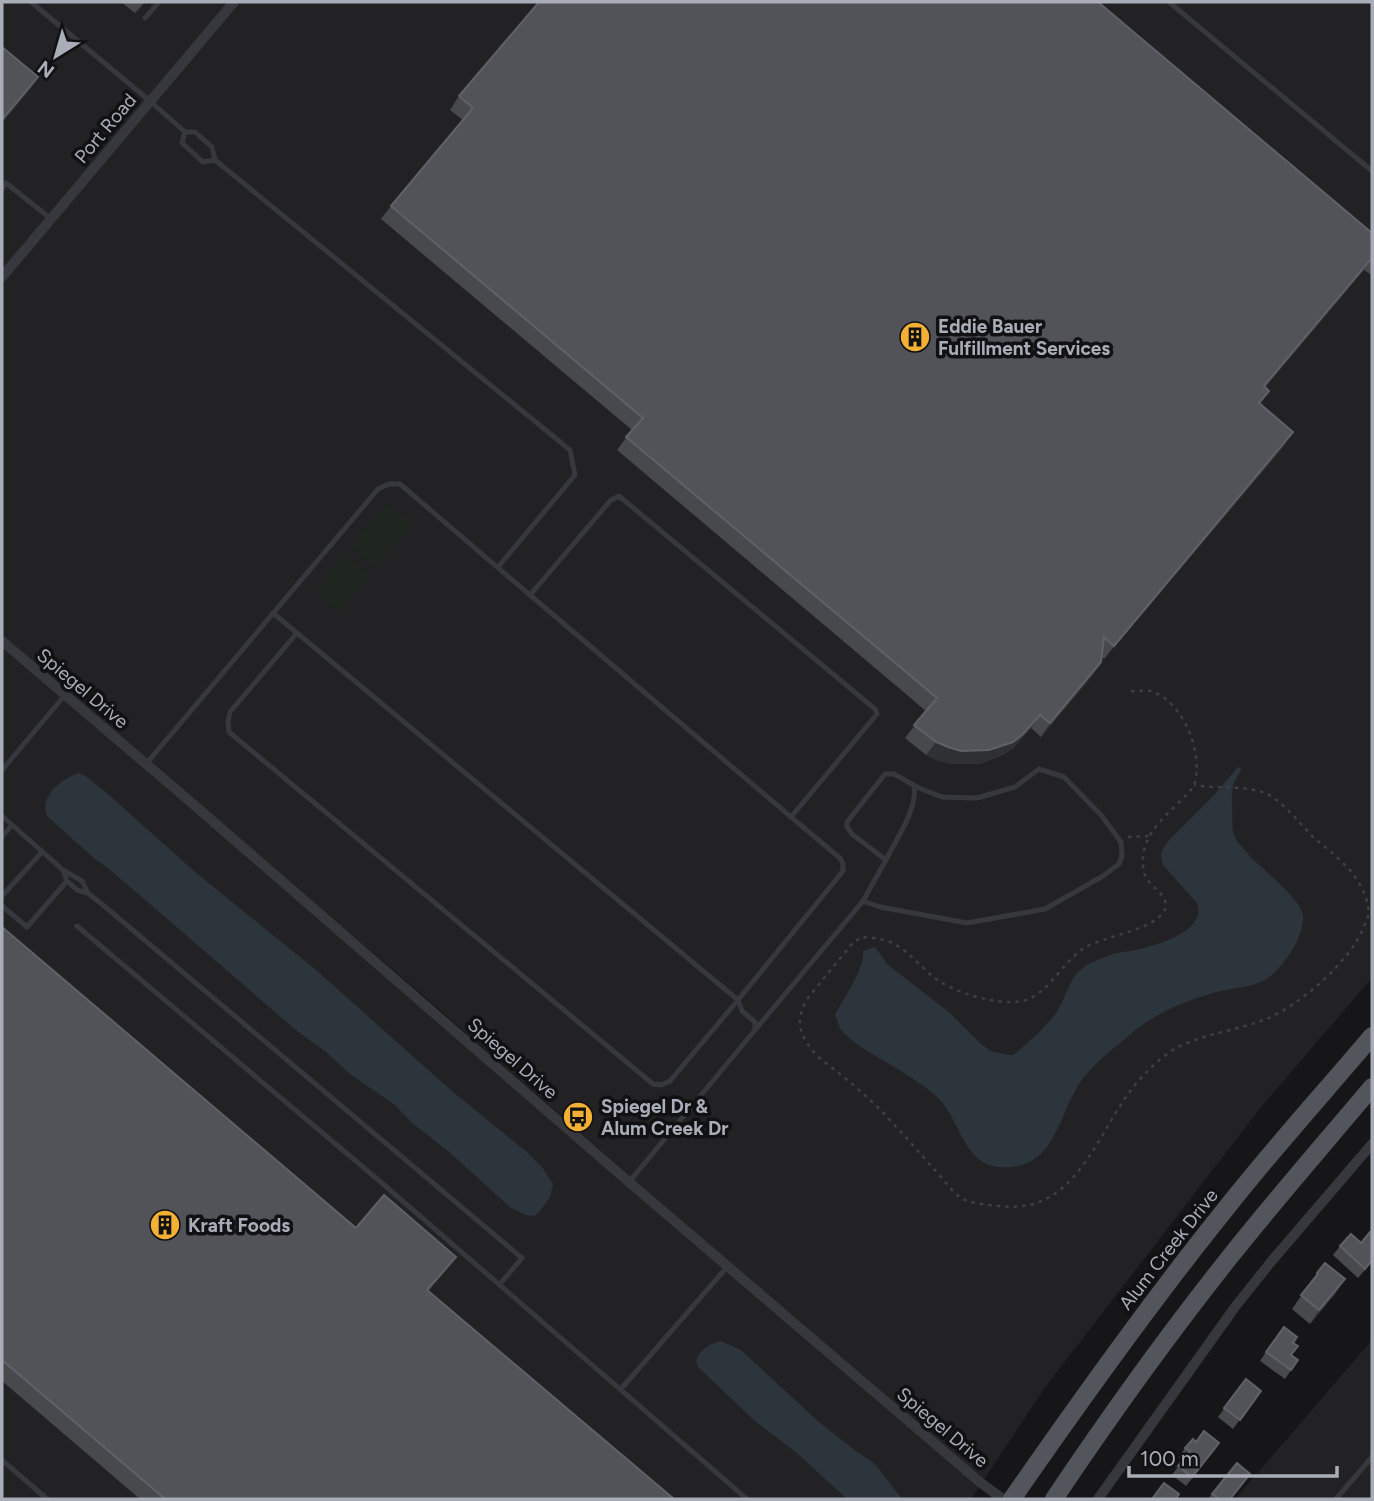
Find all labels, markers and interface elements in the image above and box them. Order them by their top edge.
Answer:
north arrow [21,21,91,91]
text: N [33,56,59,83]
street label: Port Road [70,89,141,168]
place label: Eddie Bauer Fulfillment Services [938,315,1110,360]
building icon: Eddie Bauer Fulfillment Services [898,320,932,354]
street label: Spiegel Drive [32,644,133,733]
street label: Spiegel Drive [463,1013,562,1104]
place label: Spiegel Dr & Alum Creek Dr [601,1095,728,1140]
bus stop icon: Spiegel Dr & Alum Creek Dr [561,1100,595,1134]
street label: Alum Creek Drive [1114,1184,1223,1314]
building icon: Kraft Foods [148,1208,182,1242]
place label: Kraft Foods [188,1214,290,1237]
street label: Spiegel Drive [892,1383,993,1472]
scale bar [1129,1434,1337,1478]
text: 100 m [1140,1446,1199,1471]

